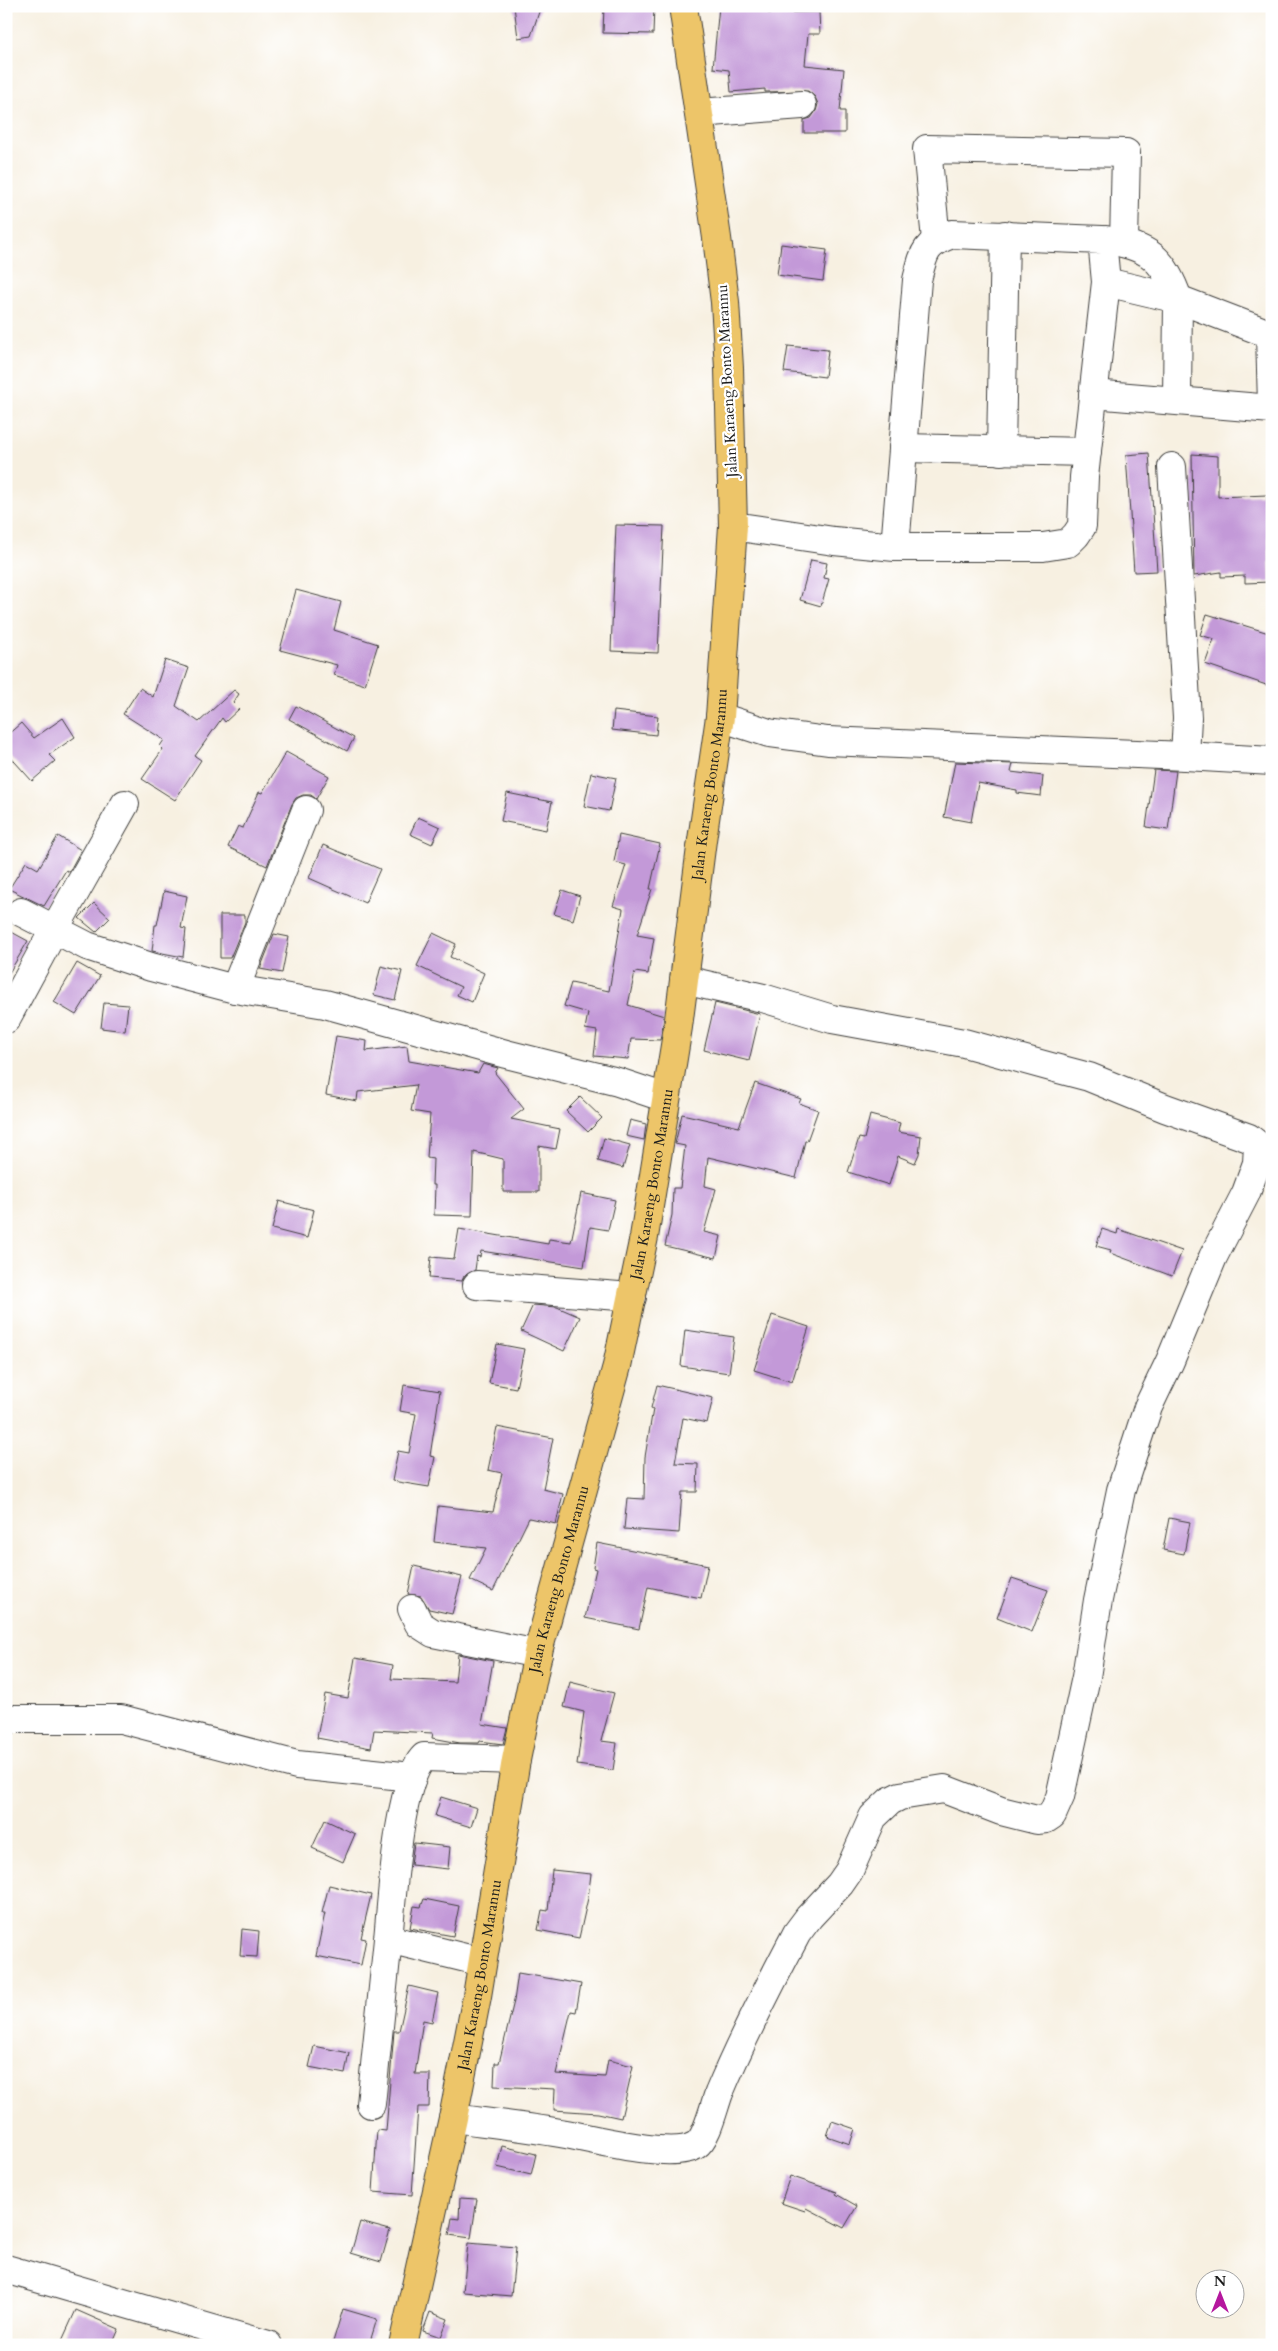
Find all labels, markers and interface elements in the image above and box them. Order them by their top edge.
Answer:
street label: Jalan Karaeng Bonto Marannu [712,284,742,480]
street label: Jalan Karaeng Bonto Marannu [687,688,732,884]
street label: Jalan Karaeng Bonto Marannu [625,1087,678,1284]
street label: Jalan Karaeng Bonto Marannu [524,1483,594,1677]
street label: Jalan Karaeng Bonto Marannu [452,1878,506,2074]
north arrow [1196,2268,1246,2318]
text: N [1214,2272,1226,2291]

